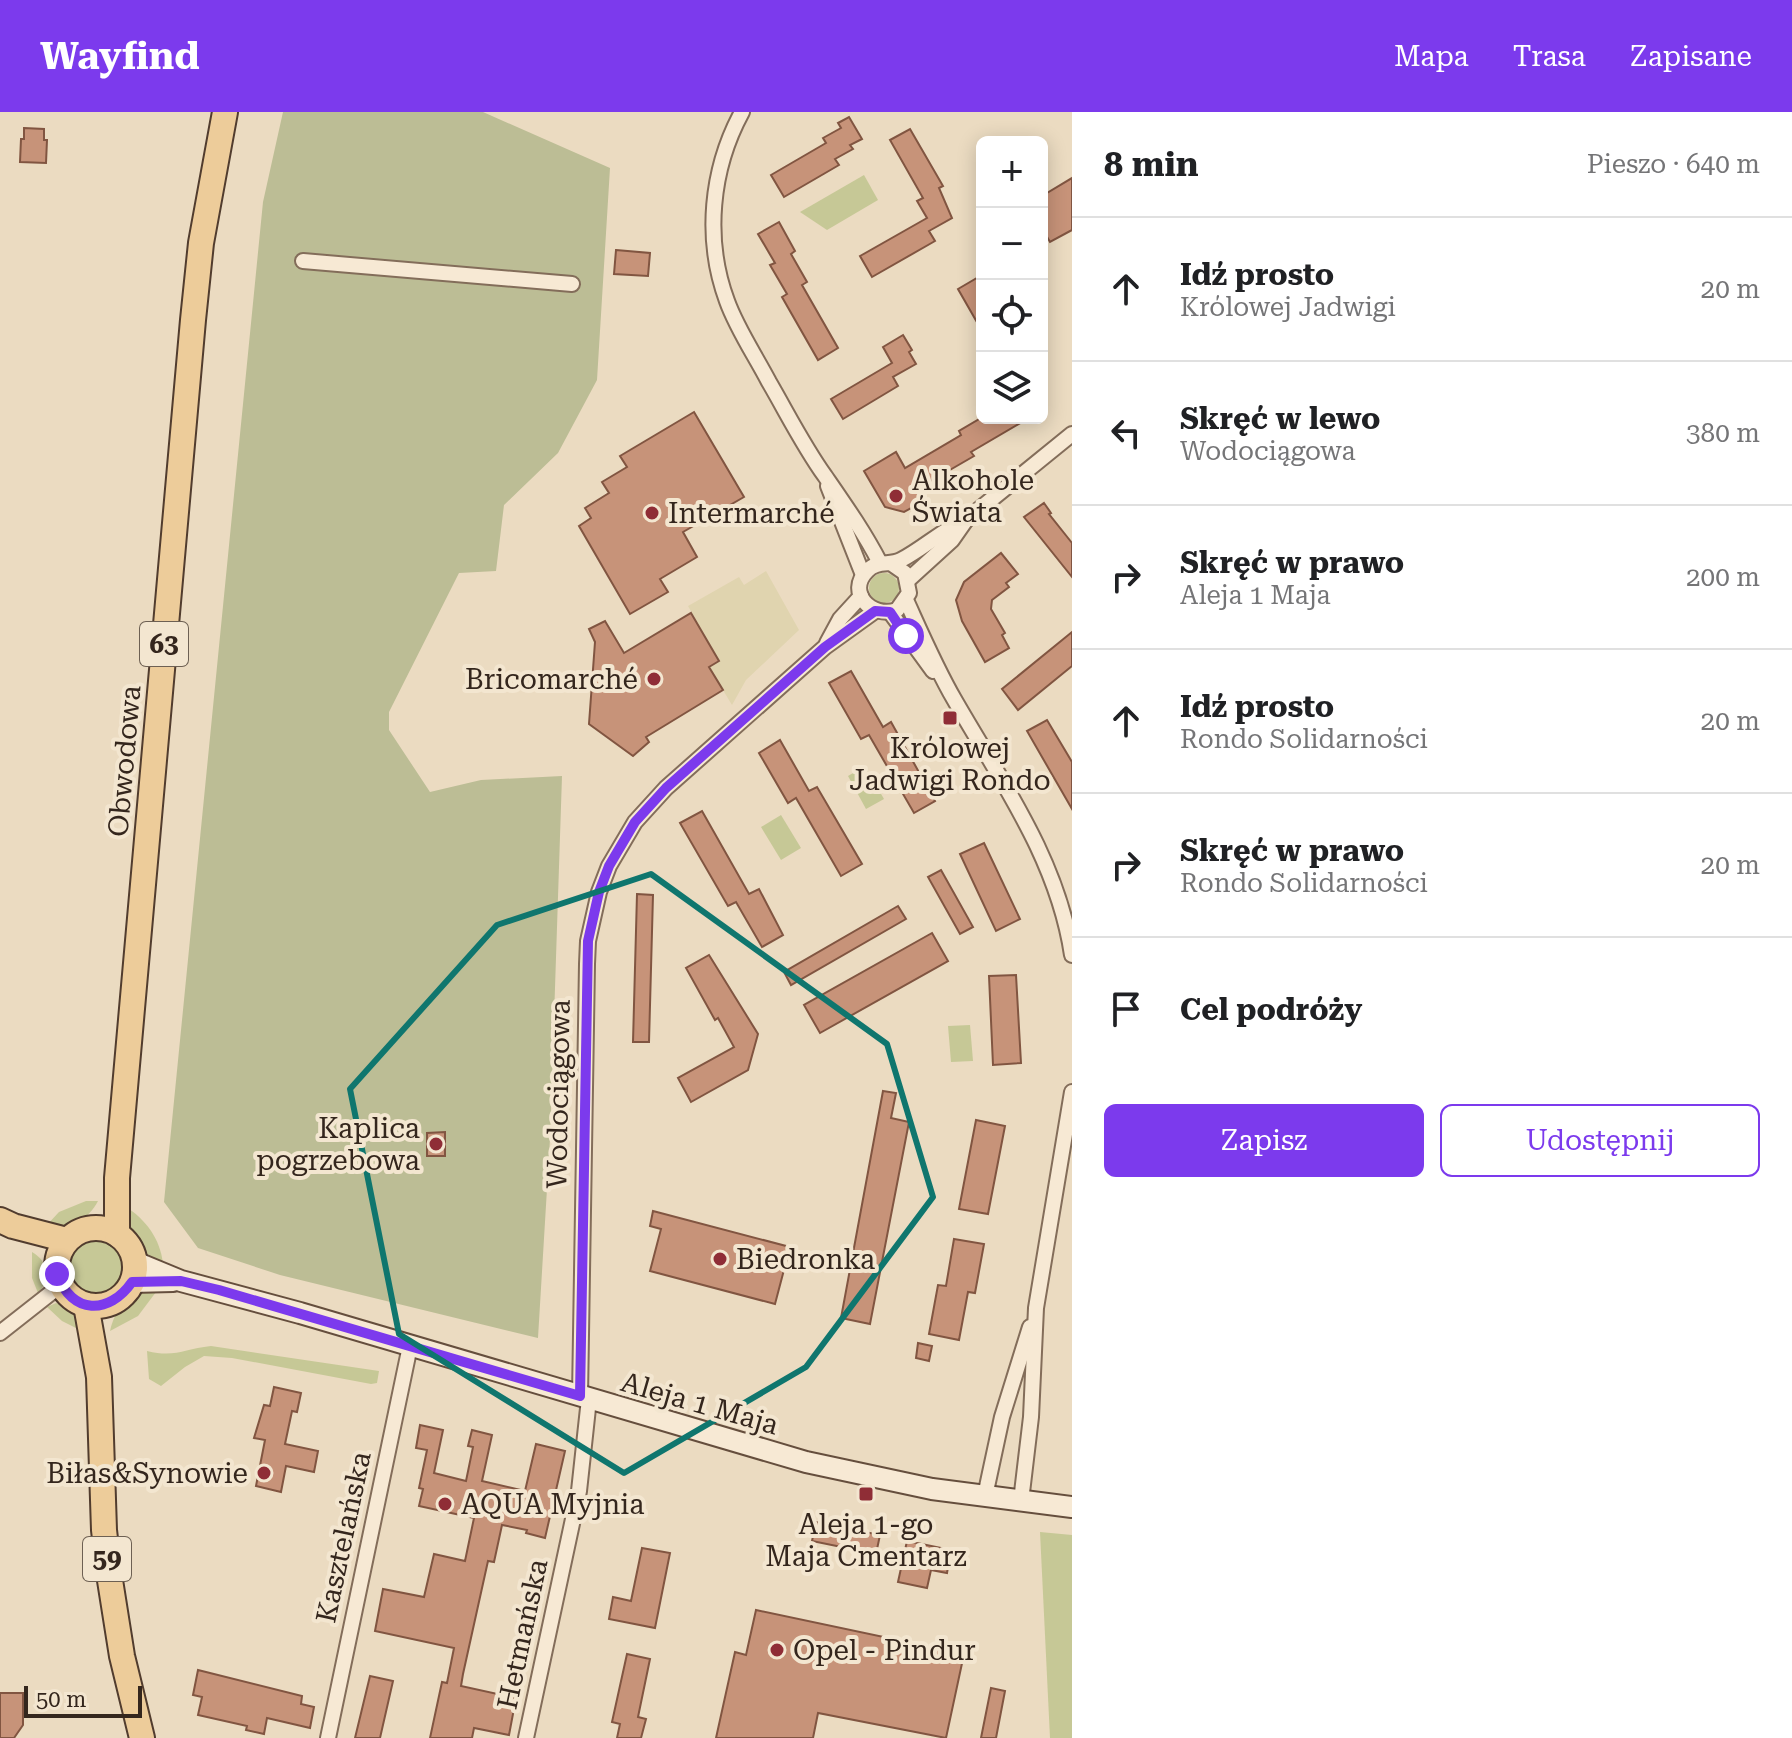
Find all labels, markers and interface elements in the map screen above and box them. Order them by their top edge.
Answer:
text: Wayfind [40,34,200,78]
text: Mapa [1394,40,1469,73]
text: Trasa [1513,40,1586,73]
text: Zapisane [1630,40,1752,73]
map controls [976,136,1048,424]
button: + [976,136,1048,208]
text: 8 min [1104,144,1199,184]
text: Pieszo · 640 m [1587,149,1760,179]
button: − [976,208,1048,280]
text: Idź prosto [1180,257,1334,292]
icon: ahead [1104,267,1148,311]
text: 20 m [1701,274,1760,304]
button: locate [976,280,1048,352]
text: Królowej Jadwigi [1180,292,1396,322]
button: layers [976,352,1048,424]
text: Skręć w lewo [1180,401,1380,436]
icon: left [1104,411,1148,455]
text: 380 m [1686,418,1760,448]
text: Wodociągowa [1180,436,1356,466]
place label: Alkohole Świata [912,464,1034,529]
marker: Alkohole Świata [887,487,905,505]
place label: Intermarché [668,497,835,530]
marker: Intermarché [643,504,661,522]
text: Skręć w prawo [1180,545,1404,580]
icon: right [1104,555,1148,599]
text: 200 m [1686,562,1760,592]
text: Aleja 1 Maja [1180,580,1331,610]
route start [888,618,924,654]
road number: 63 [140,622,188,666]
place label: Bricomarché [465,663,638,696]
marker: Bricomarché [645,670,663,688]
street label: Obwodowa [101,684,148,838]
text: Idź prosto [1180,689,1334,724]
icon: ahead [1104,699,1148,743]
text: 20 m [1701,706,1760,736]
marker: Królowej Jadwigi Rondo [941,709,959,727]
text: Rondo Solidarności [1180,724,1428,754]
place label: Królowej Jadwigi Rondo [849,732,1051,797]
text: Skręć w prawo [1180,833,1404,868]
icon: right [1104,843,1148,887]
text: 20 m [1701,850,1760,880]
text: Rondo Solidarności [1180,868,1428,898]
icon: arrive [1104,987,1148,1031]
text: Cel podróży [1180,992,1362,1027]
street label: Wodociągowa [540,999,577,1189]
button: Zapisz [1104,1104,1424,1177]
button: Udostępnij [1440,1104,1760,1177]
place label: Kaplica pogrzebowa [256,1112,420,1177]
marker: Kaplica pogrzebowa [427,1135,445,1153]
place label: Biedronka [736,1243,875,1276]
marker: Biedronka [711,1250,729,1268]
route end [39,1256,75,1292]
street label: Aleja 1 Maja [617,1365,782,1442]
street label: Kasztelańska [309,1449,378,1626]
place label: Biłas&Synowie [46,1457,248,1490]
marker: Biłas&Synowie [255,1464,273,1482]
marker: Aleja 1-go Maja Cmentarz [857,1485,875,1503]
place label: AQUA Myjnia [461,1488,644,1521]
marker: AQUA Myjnia [436,1495,454,1513]
place label: Aleja 1-go Maja Cmentarz [765,1508,967,1573]
road number: 59 [83,1537,131,1581]
street label: Hetmańska [490,1556,555,1712]
place label: Opel - Pindur [793,1634,976,1667]
marker: Opel - Pindur [768,1641,786,1659]
scale bar [24,1682,142,1718]
text: 50 m [36,1687,86,1712]

